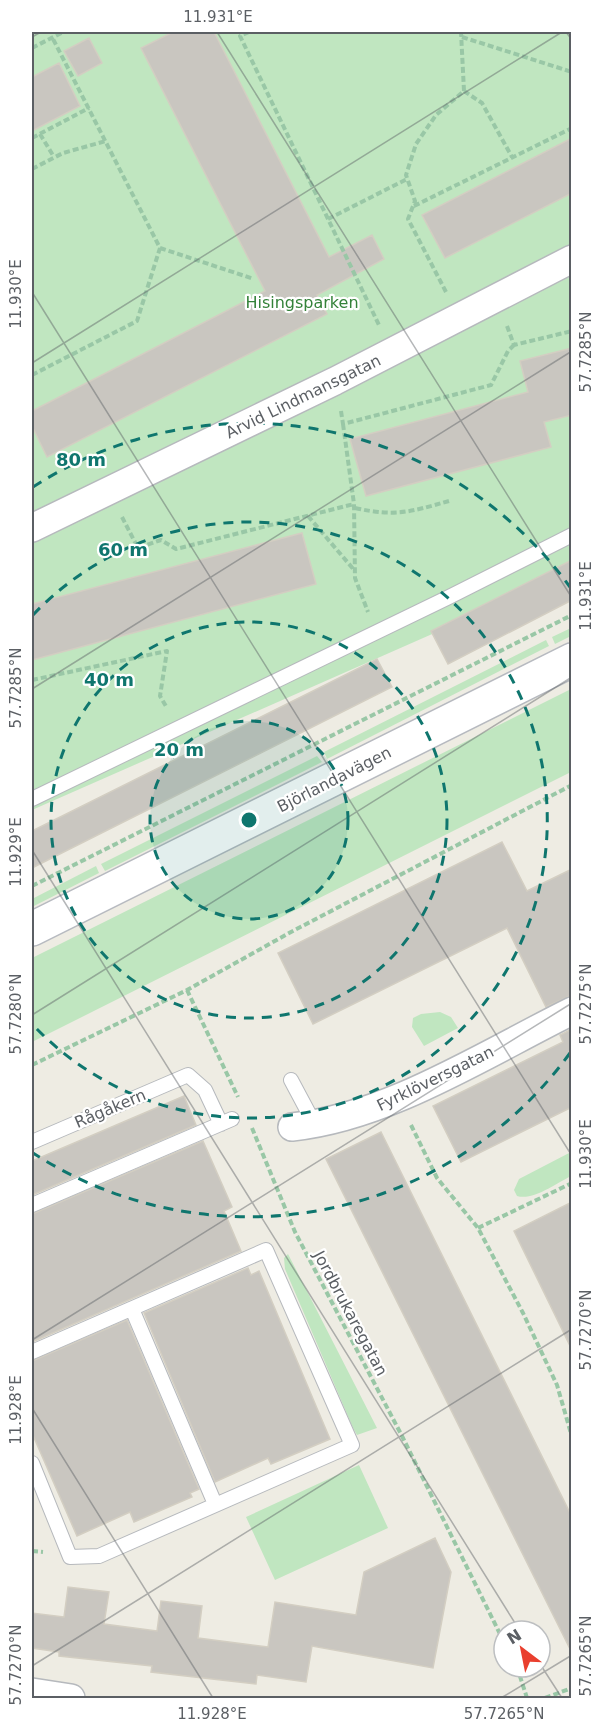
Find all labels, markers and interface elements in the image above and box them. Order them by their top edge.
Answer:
text: 11.931°E [183,8,253,26]
text: 11.930°E [7,259,25,329]
park label: Hisingsparken [245,293,359,312]
text: 57.7285°N [577,312,595,392]
street label: Arvid Lindmansgatan [222,351,384,442]
text: 80 m [56,449,106,470]
text: 60 m [98,539,148,560]
text: 11.931°E [577,561,595,631]
text: 57.7285°N [7,648,25,728]
text: 40 m [84,669,134,690]
text: 20 m [154,739,204,760]
street label: Björlandavägen [274,742,394,816]
centre of rings [239,810,259,830]
text: 11.929°E [7,817,25,887]
text: 57.7275°N [577,964,595,1044]
text: 57.7280°N [7,974,25,1054]
street label: Fyrklöversgatan [374,1042,497,1115]
street label: Rågåkern [72,1085,149,1132]
text: 11.930°E [577,1119,595,1189]
street label: Jordbrukaregatan [309,1247,392,1379]
text: 57.7270°N [577,1290,595,1370]
text: 11.928°E [7,1375,25,1445]
text: 57.7265°N [577,1616,595,1696]
north arrow [492,1619,552,1679]
text: 57.7270°N [7,1625,25,1705]
text: N [504,1625,525,1648]
text: 11.928°E [177,1705,247,1723]
text: 57.7265°N [464,1705,544,1723]

